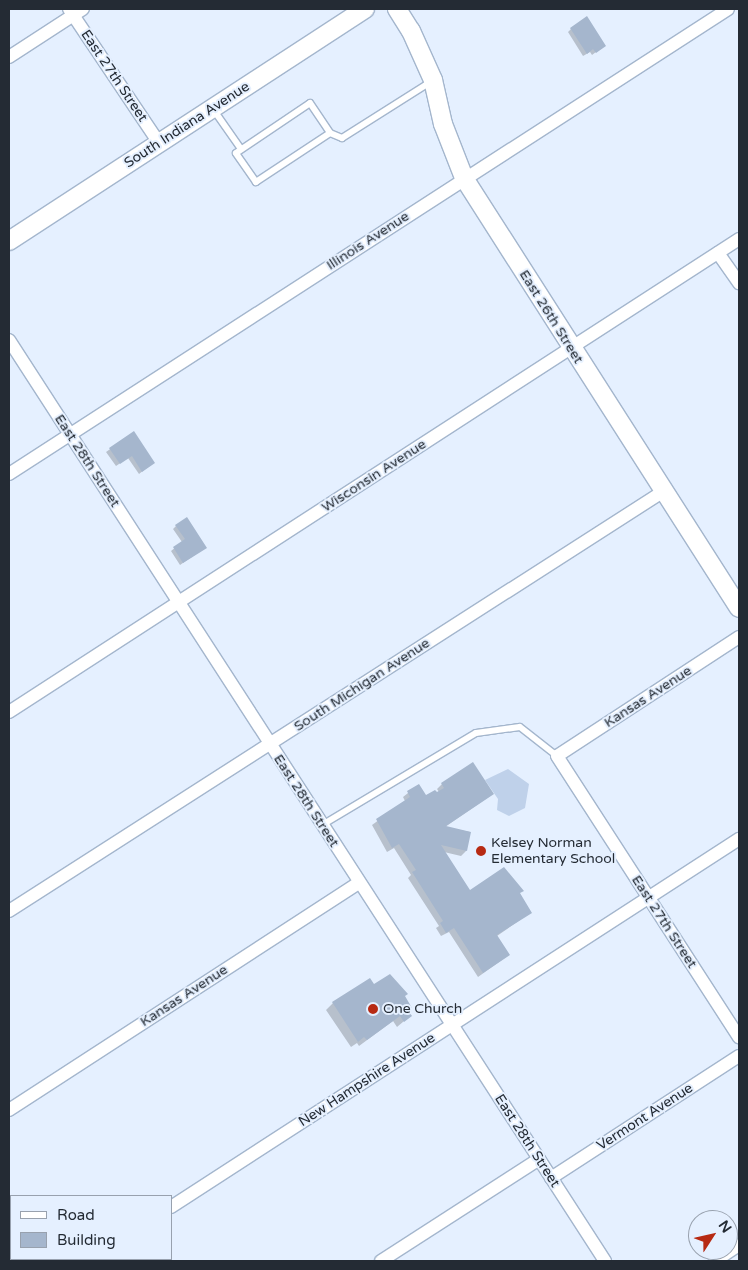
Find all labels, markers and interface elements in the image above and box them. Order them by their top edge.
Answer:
street label: East 27th Street [77,27,151,125]
street label: South Indiana Avenue [121,78,253,172]
street label: Illinois Avenue [323,208,413,274]
street label: East 26th Street [515,267,587,367]
street label: East 28th Street [51,411,123,511]
street label: Wisconsin Avenue [319,436,429,516]
street label: South Michigan Avenue [291,635,433,735]
street label: Kansas Avenue [601,662,695,732]
street label: East 28th Street [270,751,342,851]
place label: Kelsey Norman Elementary School [491,835,615,868]
marker: Kelsey Norman Elementary School [475,845,487,857]
street label: East 27th Street [628,872,700,972]
street label: Kansas Avenue [137,961,231,1031]
place label: One Church [383,1001,462,1017]
marker: One Church [367,1003,379,1015]
street label: New Hampshire Avenue [296,1030,438,1130]
street label: Vermont Avenue [594,1080,696,1154]
street label: East 28th Street [491,1091,563,1191]
legend [10,1195,172,1260]
text: Road [57,1206,95,1224]
north arrow [688,1210,738,1260]
text: N [715,1217,735,1236]
text: Building [57,1231,116,1249]

